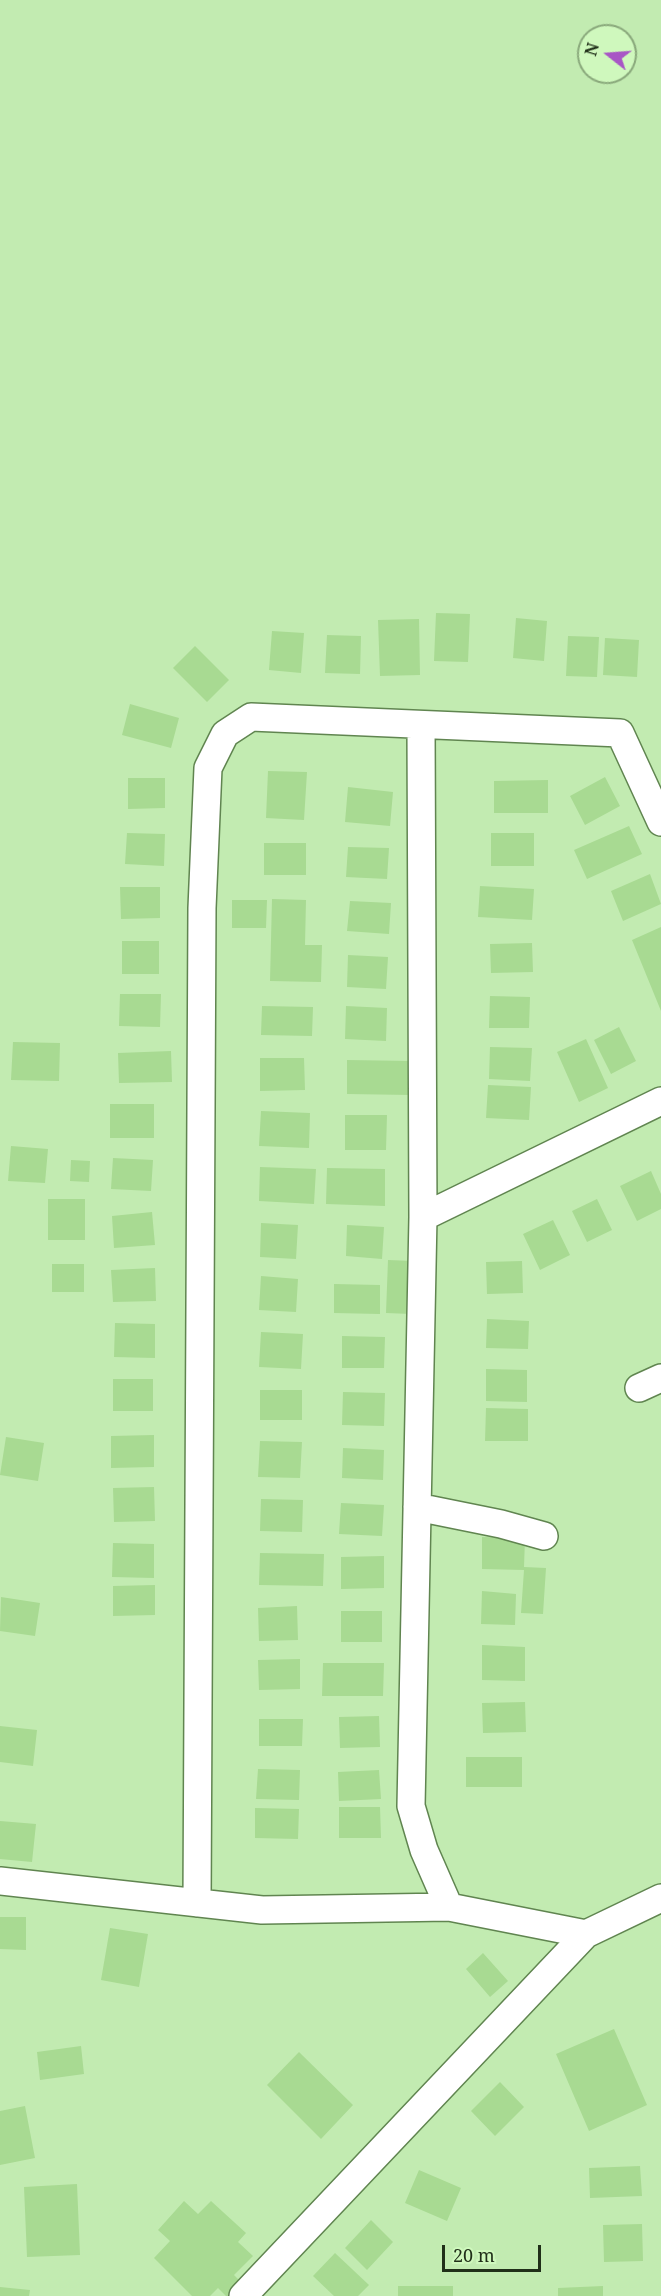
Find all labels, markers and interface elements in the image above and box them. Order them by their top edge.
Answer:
north arrow [577,24,637,84]
text: N [579,40,604,59]
scale bar [445,2233,544,2271]
text: 20 m [453,2243,495,2267]

